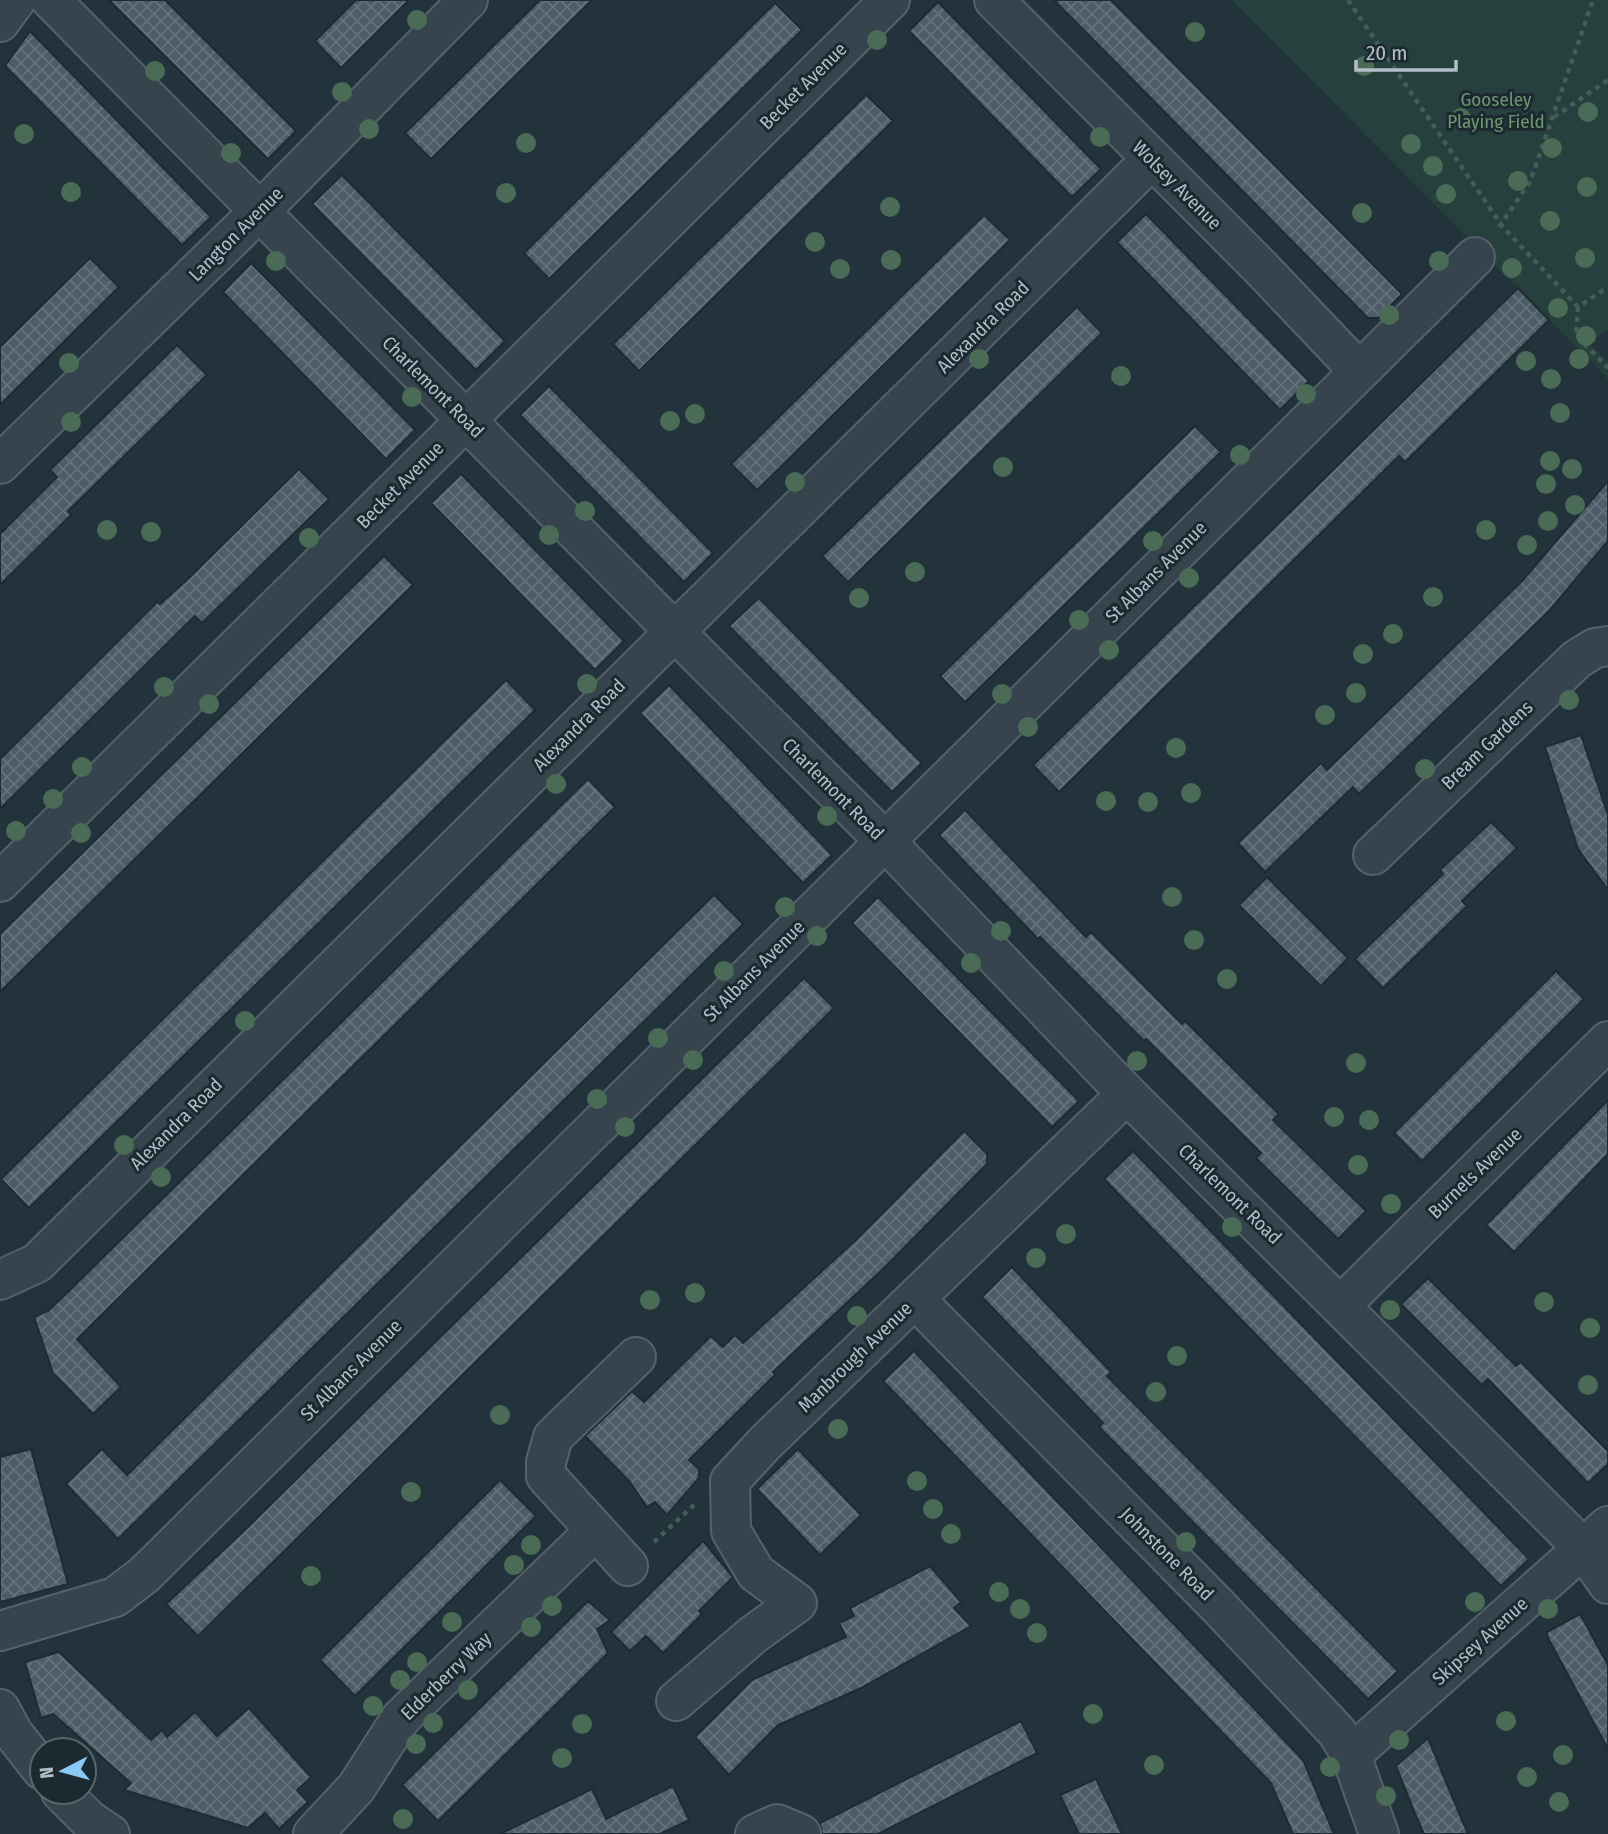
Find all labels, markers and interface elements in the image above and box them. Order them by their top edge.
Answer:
scale bar [1356,28,1456,72]
street label: Becket Avenue [755,38,851,134]
text: 20 m [1366,40,1407,66]
park label: Gooseley Playing Field [1447,88,1545,133]
street label: Wolsey Avenue [1128,136,1226,234]
street label: Langton Avenue [184,182,288,286]
street label: Alexandra Road [932,276,1034,378]
street label: Charlemont Road [377,331,489,443]
street label: Becket Avenue [352,437,448,533]
street label: St Albans Avenue [1100,516,1212,628]
street label: Alexandra Road [528,674,630,776]
street label: Bream Gardens [1437,696,1537,794]
street label: Charlemont Road [777,733,889,845]
street label: St Albans Avenue [698,915,810,1027]
street label: Alexandra Road [125,1073,227,1175]
street label: Burnels Avenue [1423,1123,1527,1223]
street label: Charlemont Road [1174,1139,1286,1249]
street label: Manbrough Avenue [793,1297,917,1417]
street label: St Albans Avenue [295,1314,407,1426]
street label: Johnstone Road [1116,1503,1218,1605]
street label: Skipsey Avenue [1427,1592,1533,1690]
street label: Elderberry Way [396,1627,496,1725]
north arrow [28,1736,98,1806]
text: N [35,1766,59,1780]

